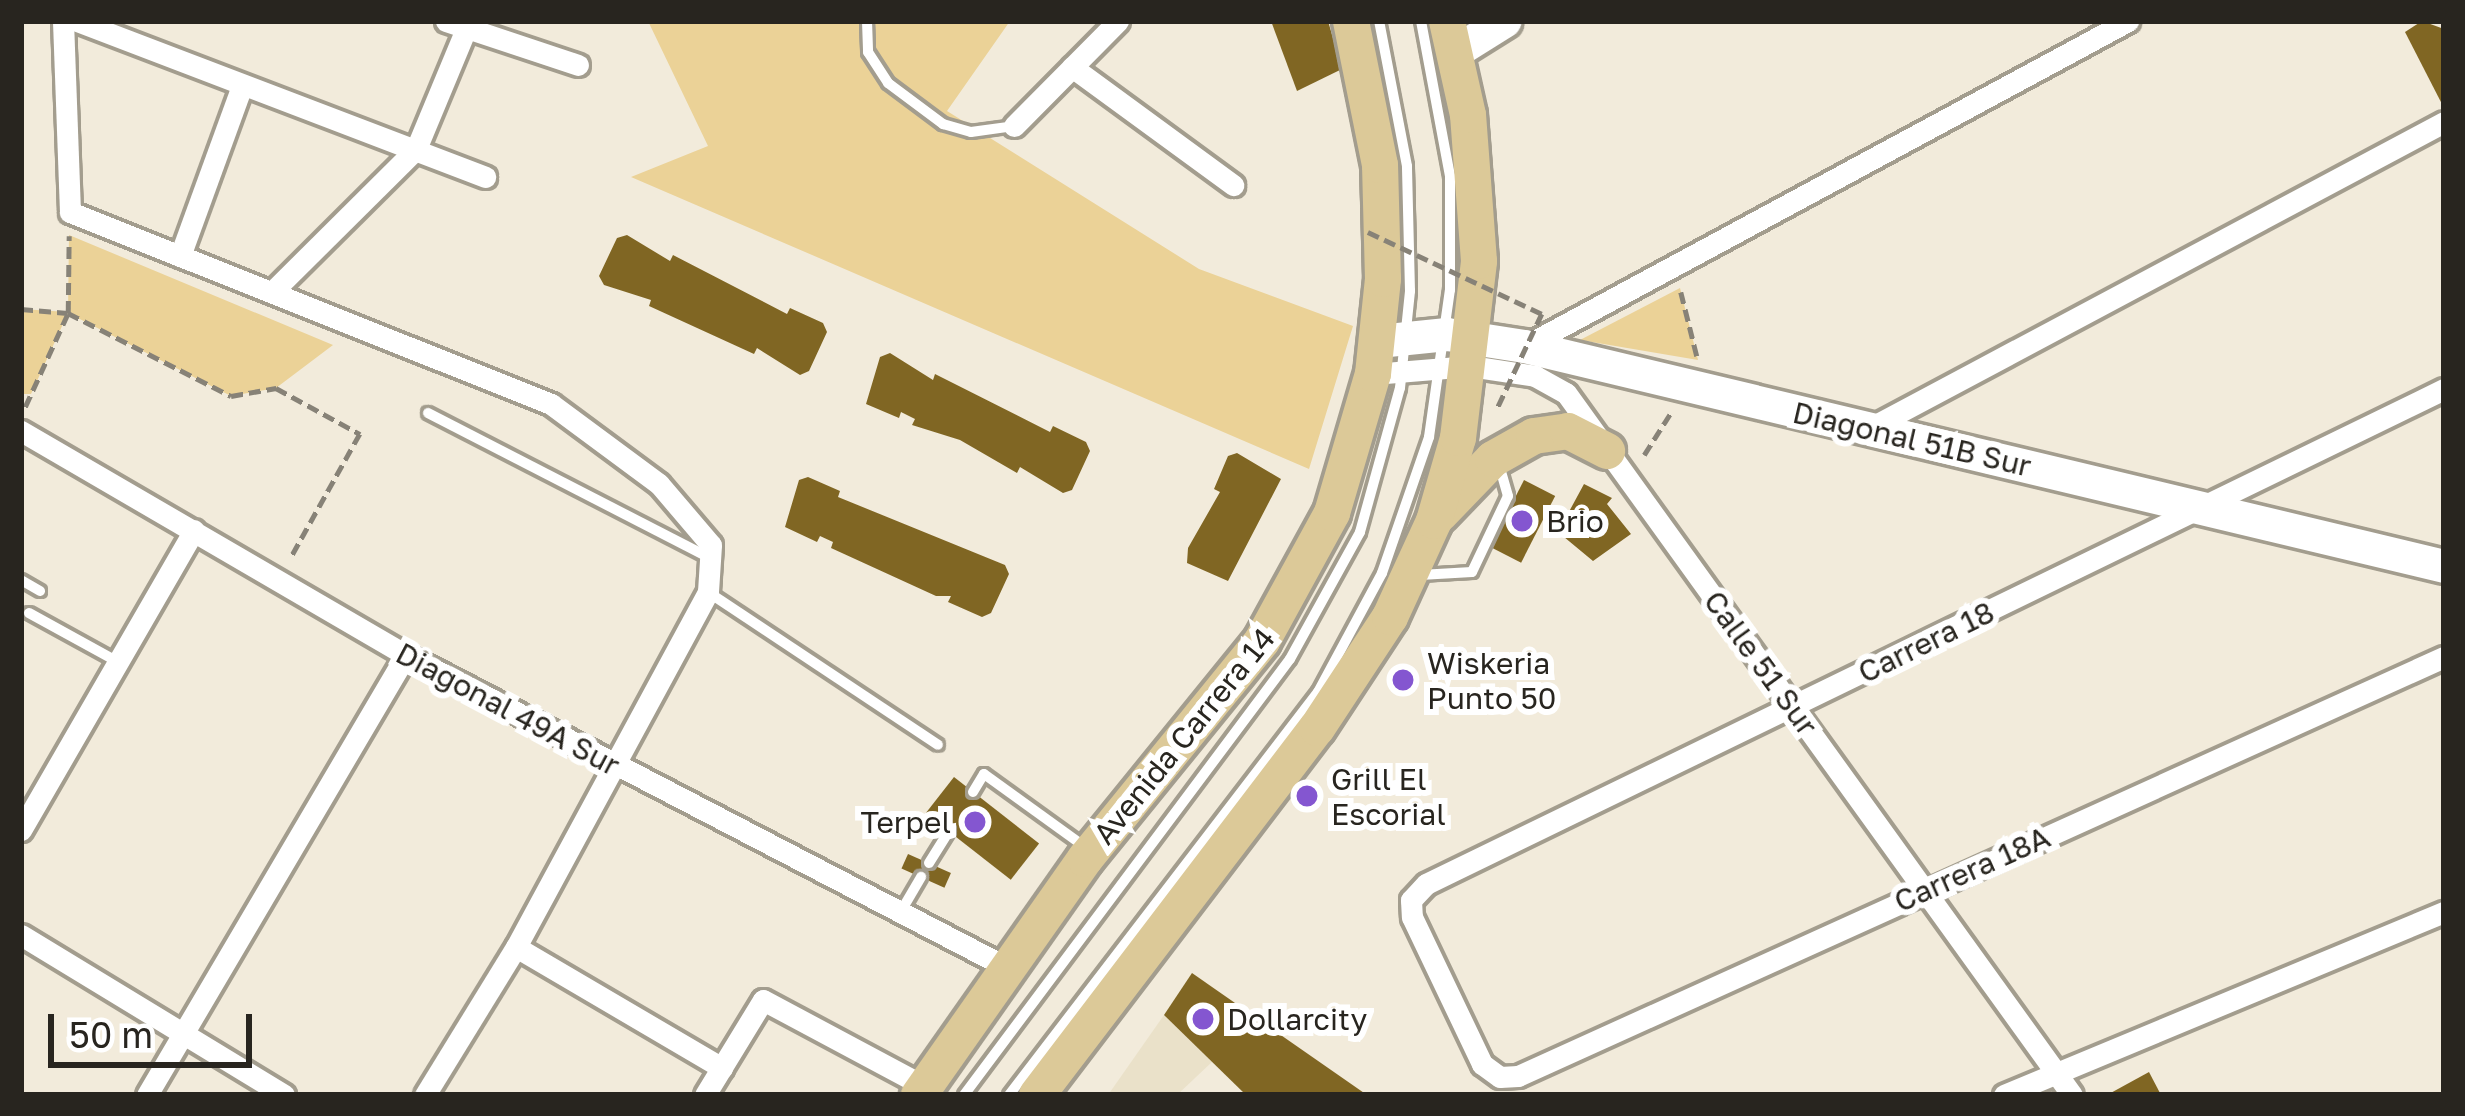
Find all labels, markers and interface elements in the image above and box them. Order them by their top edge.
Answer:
street label: Diagonal 51B Sur [1789,394,2035,484]
place label: Brio [1546,503,1604,539]
marker: Brio [1509,508,1535,534]
street label: Calle 51 Sur [1697,584,1825,742]
street label: Carrera 18 [1852,594,2000,690]
street label: Avenida Carrera 14 [1086,621,1282,851]
street label: Diagonal 49A Sur [390,635,626,783]
place label: Wiskeria Punto 50 [1427,645,1556,716]
marker: Wiskeria Punto 50 [1390,667,1416,693]
place label: Grill El Escorial [1331,761,1446,832]
marker: Grill El Escorial [1294,783,1320,809]
place label: Terpel [861,804,951,840]
marker: Terpel [962,809,988,835]
street label: Carrera 18A [1889,819,2055,919]
scale bar [54,990,258,1064]
place label: Dollarcity [1227,1001,1367,1037]
marker: Dollarcity [1190,1006,1216,1032]
text: 50 m [69,1013,153,1056]

